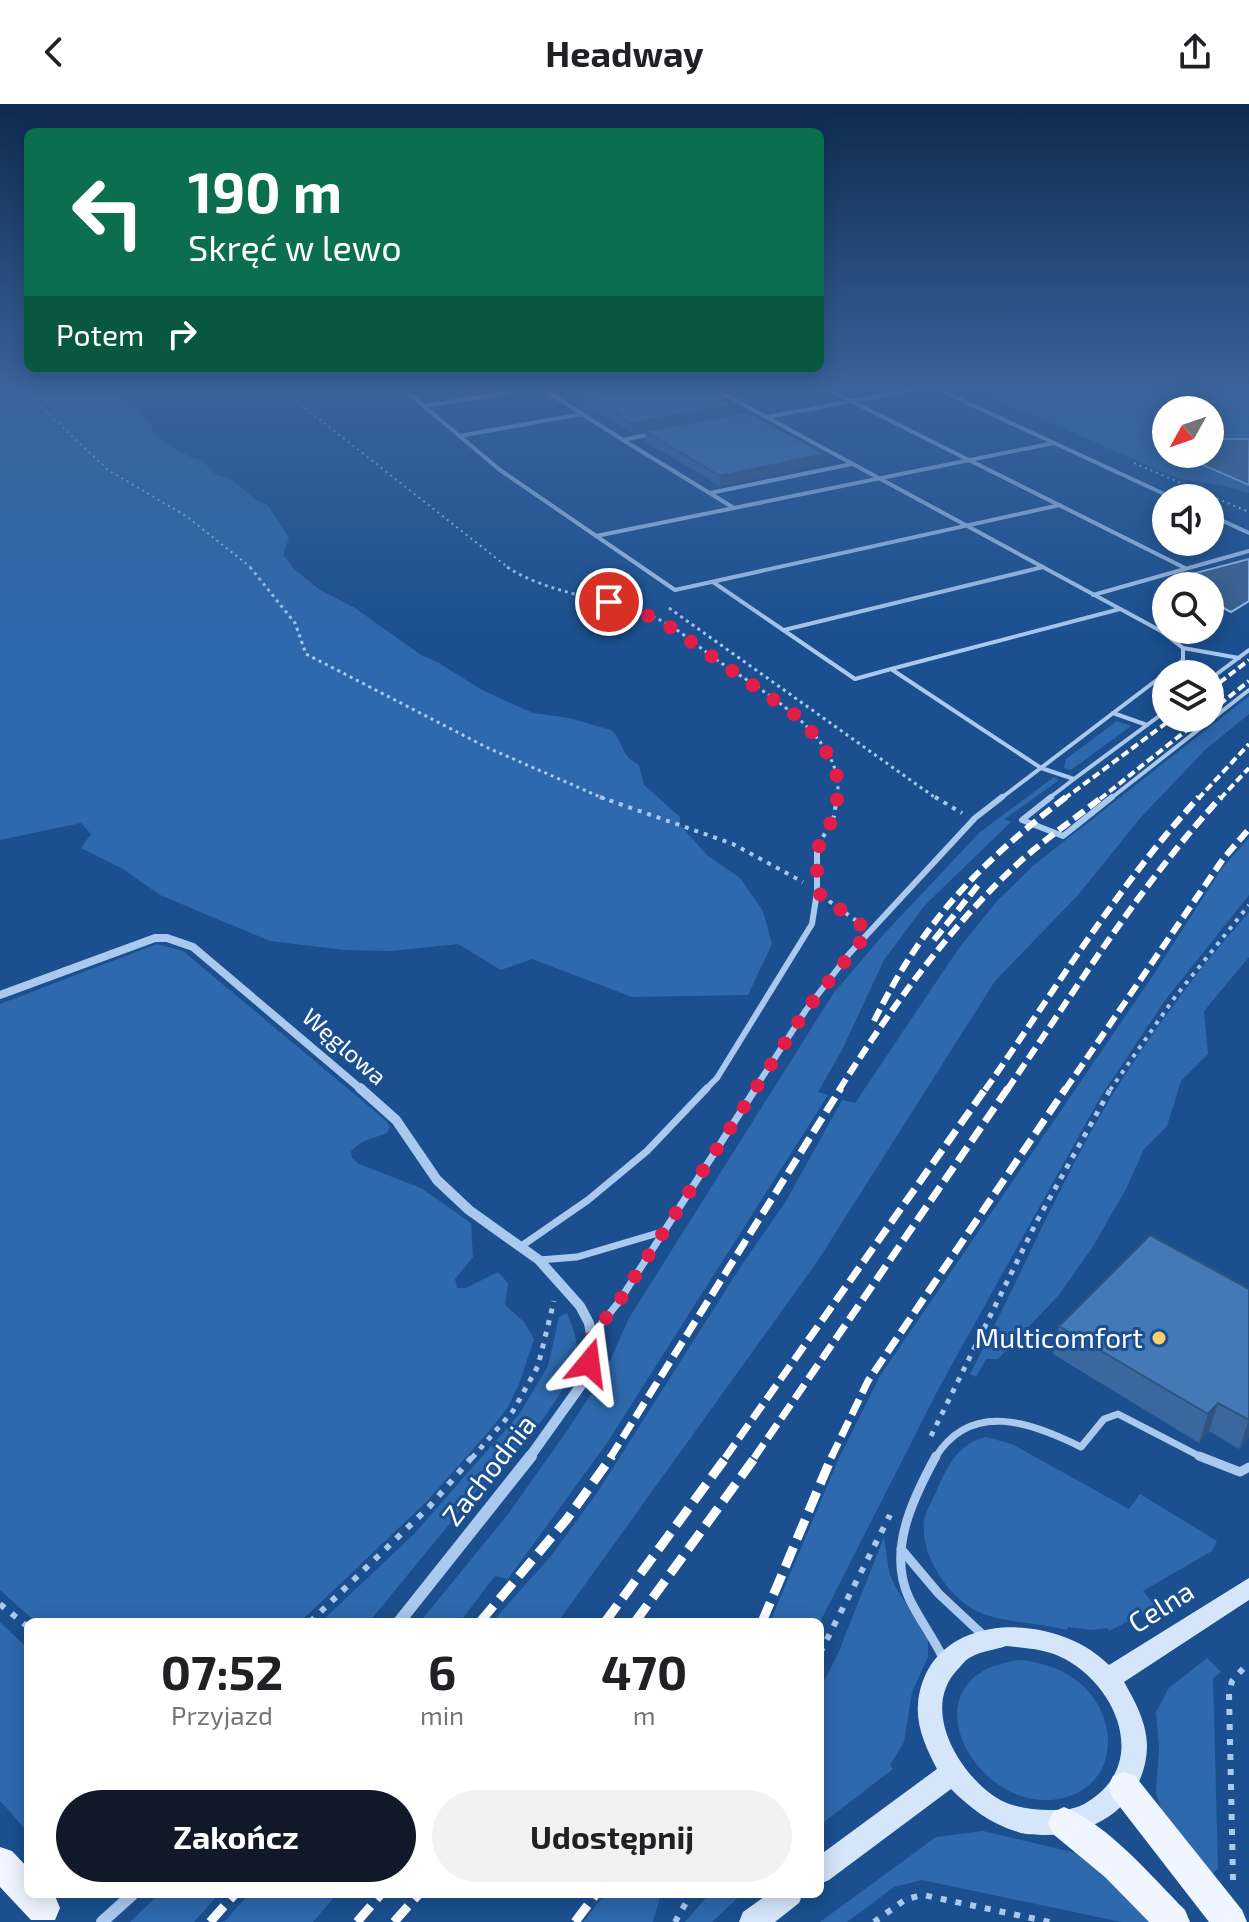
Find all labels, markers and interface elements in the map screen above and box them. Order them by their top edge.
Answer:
icon: back [32,30,76,74]
icon: share [1173,30,1217,74]
text: Headway [545,31,704,74]
text: 190 m [188,157,342,224]
icon: left [56,160,160,264]
text: Skręć w lewo [188,225,402,268]
icon: right [160,312,204,356]
text: Potem [56,316,144,352]
north arrow [1152,396,1224,468]
map controls [1152,396,1224,732]
button: sound [1152,484,1224,556]
pin [575,568,643,636]
button: search [1152,572,1224,644]
icon: arrive [587,580,631,624]
button: layers [1152,660,1224,732]
street label: Węglowa [297,1001,393,1090]
place label: Multicomfort [975,1320,1143,1354]
position arrow [547,1321,631,1405]
marker: Multicomfort [1150,1329,1168,1347]
street label: Zachodnia [434,1407,542,1532]
street label: Celna [1121,1573,1200,1639]
text: 07:52 [161,1642,283,1700]
text: 6 [428,1642,456,1700]
text: 470 [601,1642,687,1700]
text: Przyjazd [171,1699,273,1730]
text: min [420,1699,464,1730]
text: m [633,1699,656,1730]
button: Zakończ [56,1790,416,1882]
button: Udostępnij [432,1790,792,1882]

